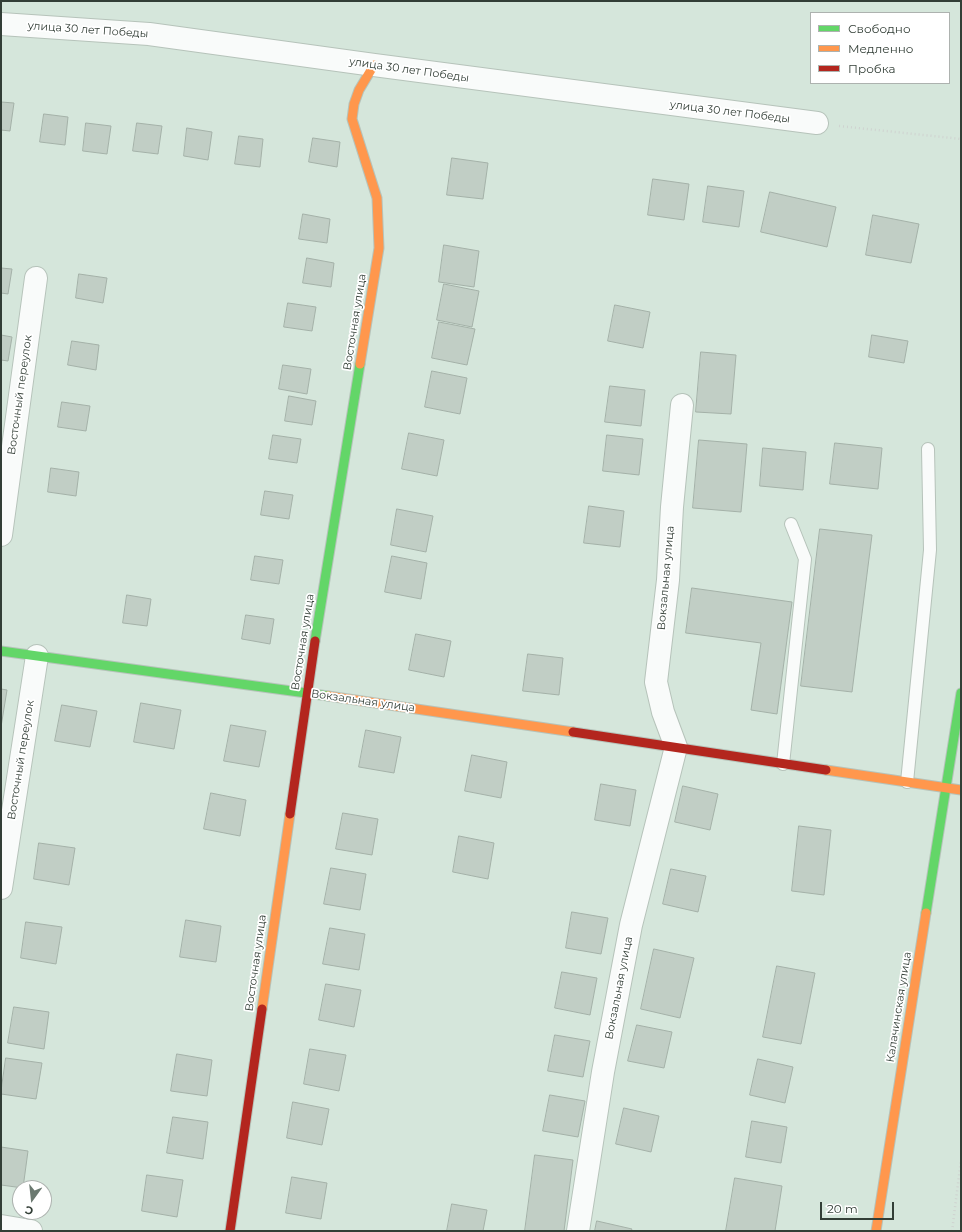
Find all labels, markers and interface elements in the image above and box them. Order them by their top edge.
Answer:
legend [810,12,950,84]
street label: улица 30 лет Победы [27,19,149,41]
text: Свободно [848,21,911,36]
text: Медленно [848,41,913,56]
street label: улица 30 лет Победы [348,55,470,85]
text: Пробка [848,61,896,76]
street label: улица 30 лет Победы [669,98,791,126]
street label: Восточная улица [341,273,369,371]
street label: Восточный переулок [5,334,35,456]
street label: Вокзальная улица [655,525,677,631]
street label: Восточная улица [289,593,317,691]
street label: Вокзальная улица [310,687,416,715]
street label: Восточный переулок [5,699,37,821]
street label: Восточная улица [243,914,269,1012]
street label: Вокзальная улица [603,935,635,1041]
street label: Калачинская улица [884,951,914,1063]
north arrow [12,1180,52,1220]
scale bar [822,1194,896,1220]
text: 20 m [827,1201,858,1216]
text: С [23,1203,35,1218]

